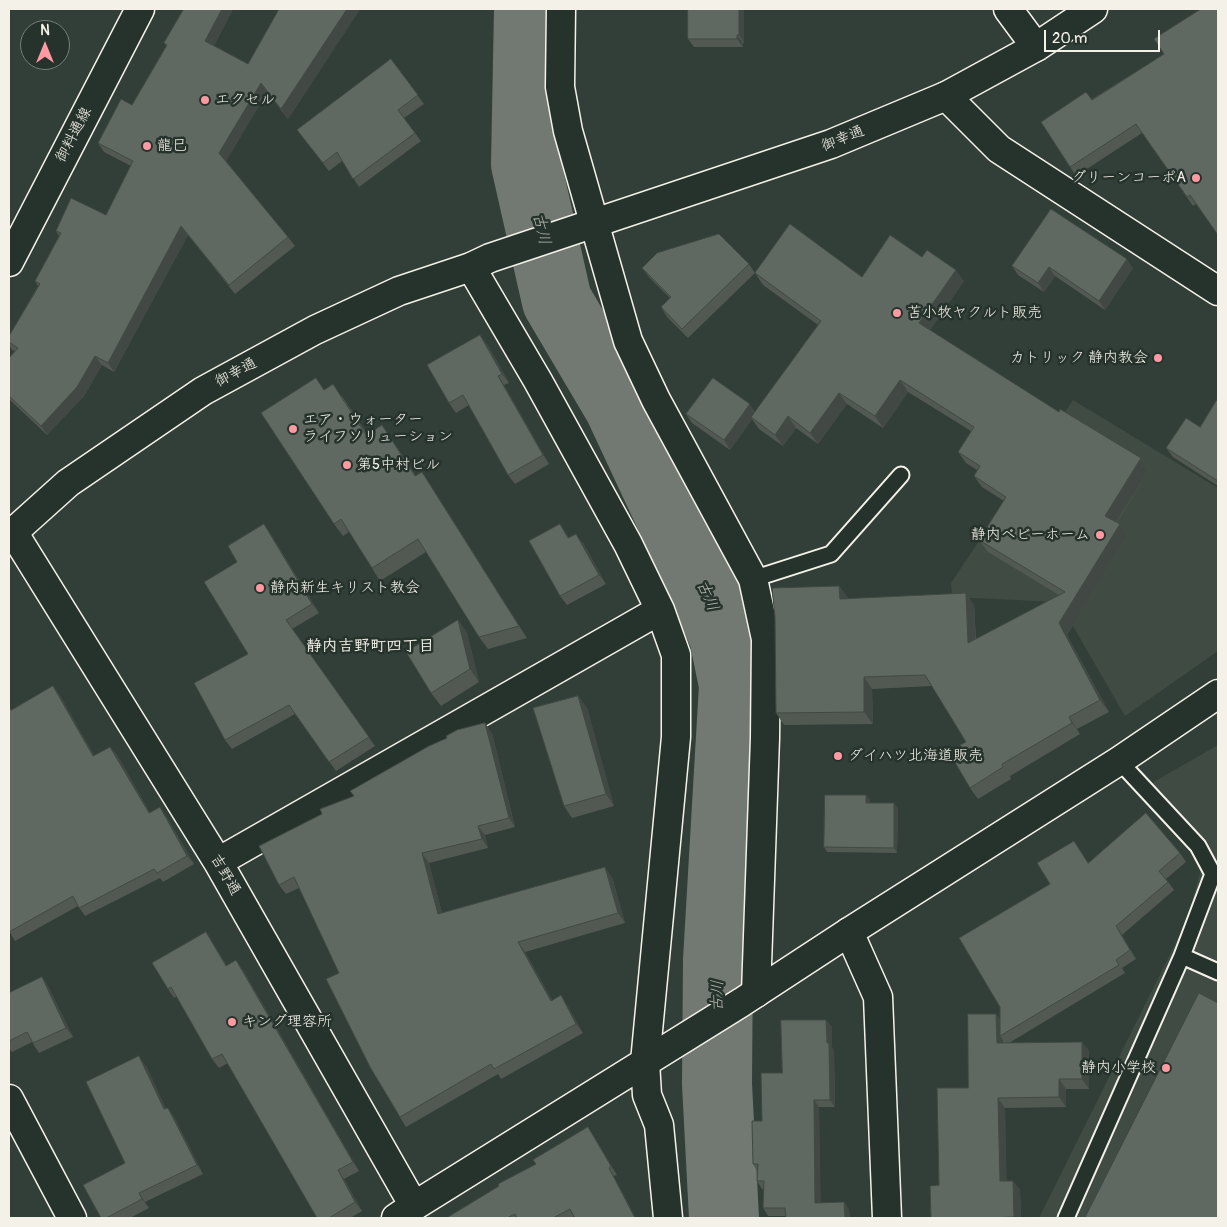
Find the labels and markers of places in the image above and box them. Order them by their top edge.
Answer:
place label: エクセル [215,91,275,109]
marker: エクセル [199,94,211,106]
place label: 龍巳 [157,137,187,155]
marker: 龍巳 [141,140,153,152]
place label: グリーンコーポA [1071,169,1186,187]
marker: グリーンコーポA [1190,172,1202,184]
place label: 苫小牧ヤクルト販売 [907,304,1042,322]
marker: 苫小牧ヤクルト販売 [891,307,903,319]
place label: カトリック 静内教会 [1010,349,1148,367]
marker: カトリック 静内教会 [1152,352,1164,364]
place label: エア・ウォーター ライフソリューション [303,411,453,446]
marker: エア・ウォーター ライフソリューション [287,423,299,435]
place label: 第5中村ビル [357,456,440,474]
marker: 第5中村ビル [341,459,353,471]
place label: 静内ベビーホーム [971,526,1090,544]
marker: 静内ベビーホーム [1094,529,1106,541]
place label: 静内新生キリスト教会 [270,579,420,597]
marker: 静内新生キリスト教会 [254,582,266,594]
place label: ダイハツ北海道販売 [848,747,983,765]
marker: ダイハツ北海道販売 [832,750,844,762]
place label: キング理容所 [242,1013,332,1031]
marker: キング理容所 [226,1016,238,1028]
place label: 静内小学校 [1081,1059,1156,1077]
marker: 静内小学校 [1160,1062,1172,1074]

